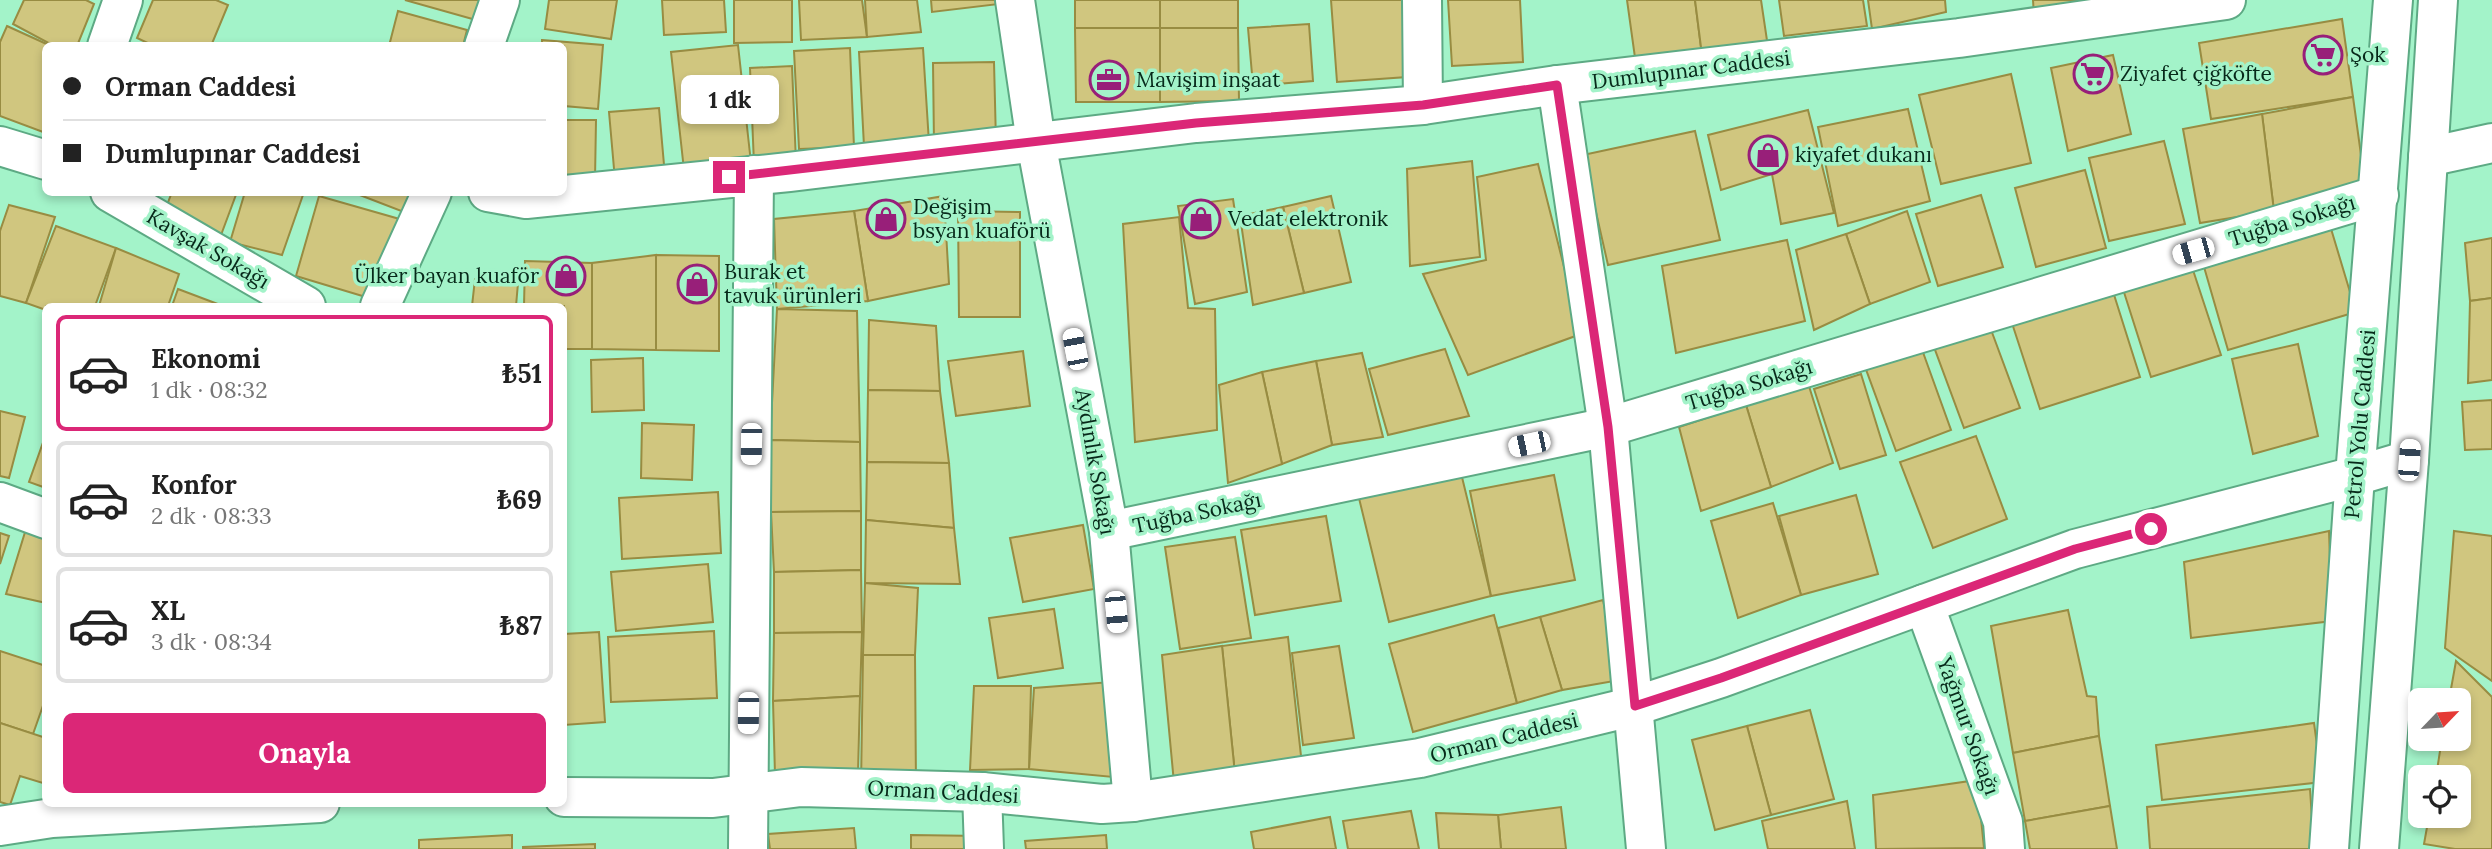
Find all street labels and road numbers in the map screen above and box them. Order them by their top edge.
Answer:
street label: Dumlupınar Caddesi [1590,44,1792,95]
street label: Tuğba Sokağı [2225,188,2358,253]
street label: Kavşak Sokağı [142,203,274,295]
street label: Petrol Yolu Caddesi [2338,328,2381,520]
street label: Tuğba Sokağı [1682,352,1815,417]
street label: Aydınlık Sokağı [1069,386,1122,537]
street label: Tuğba Sokağı [1130,486,1264,539]
street label: Yağmur Sokağı [1931,652,2006,799]
street label: Orman Caddesi [1427,706,1581,769]
street label: Orman Caddesi [867,774,1019,809]

